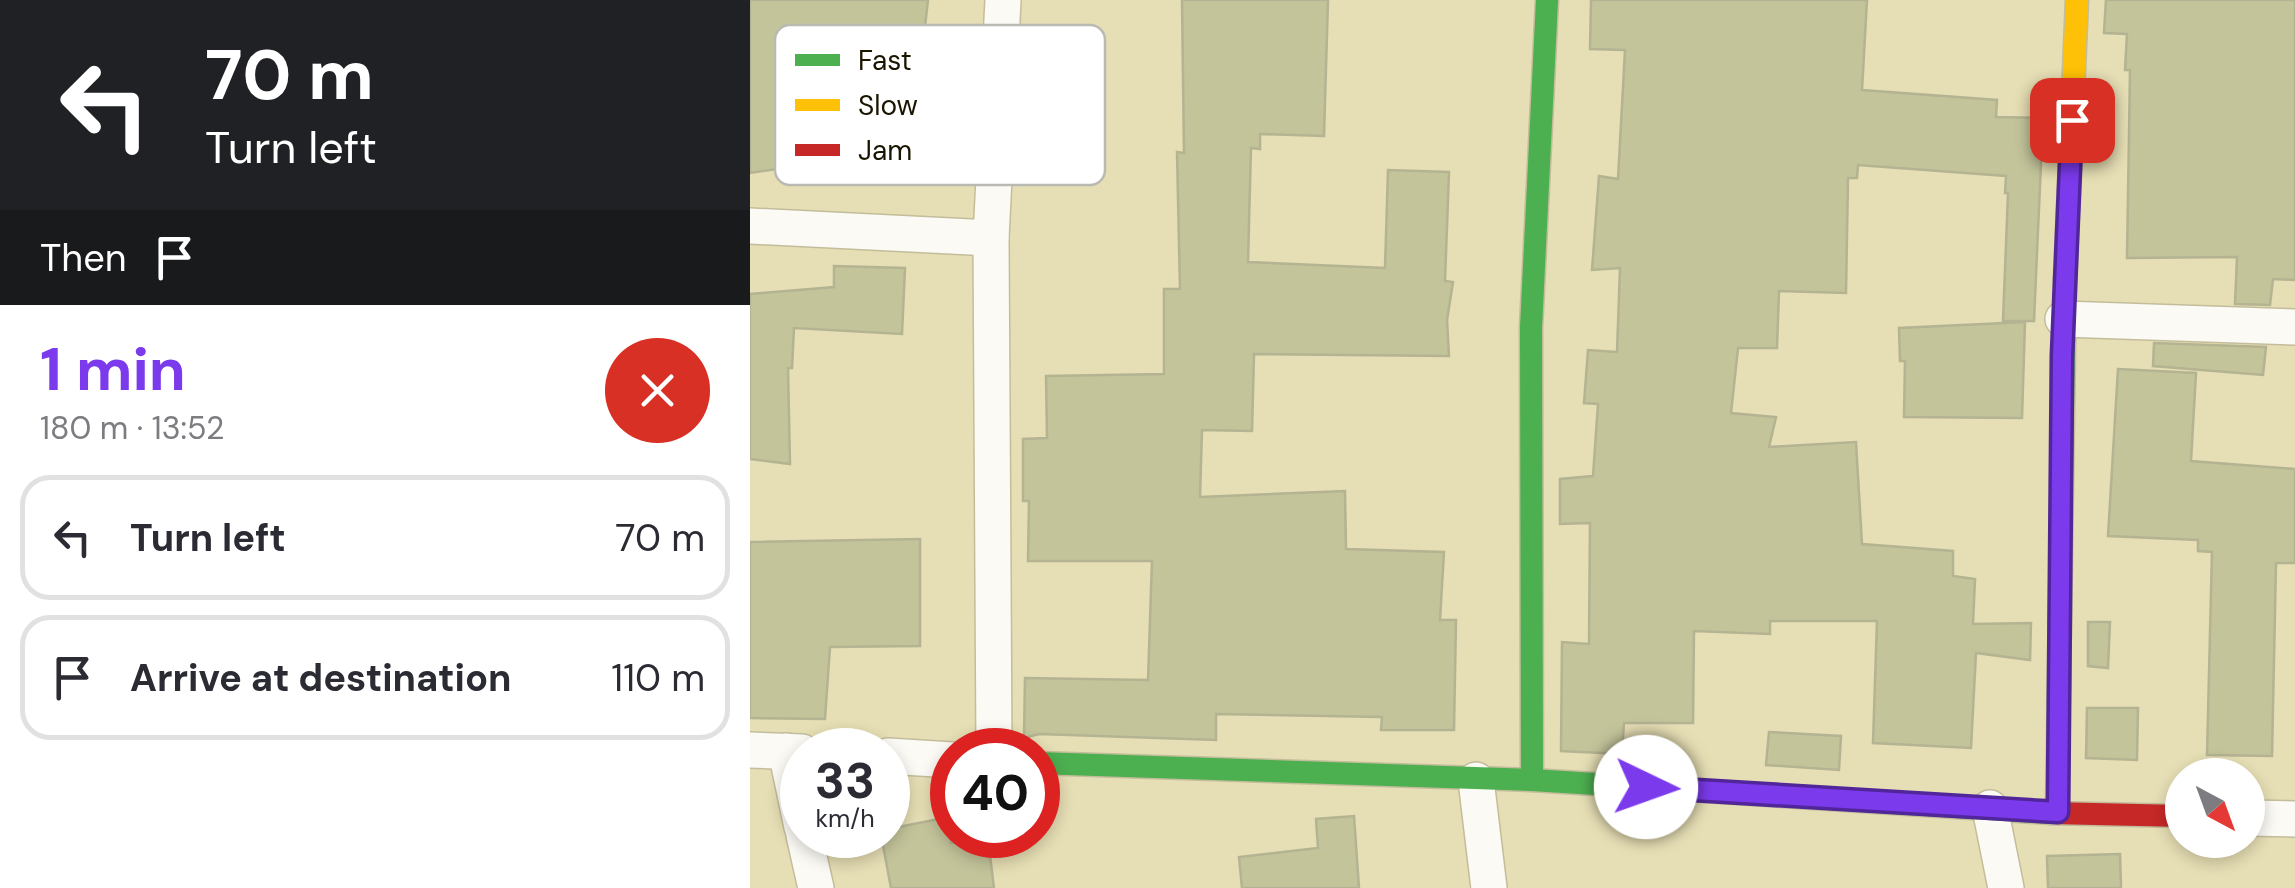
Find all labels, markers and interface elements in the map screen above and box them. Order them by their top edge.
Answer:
legend [775,25,1105,185]
text: 70 m [205,30,374,121]
icon: left [40,40,170,170]
text: Fast [858,42,912,79]
pin [2030,78,2115,163]
text: Slow [858,87,918,124]
icon: arrive [2045,93,2100,148]
text: Turn left [205,118,377,177]
text: Jam [858,132,912,169]
icon: arrive [147,230,202,285]
text: Then [40,233,127,283]
text: 1 min [40,330,186,409]
button: close [605,338,710,443]
text: 180 m · 13:52 [40,407,224,449]
icon: left [45,510,100,565]
text: Turn left [130,513,286,563]
text: 70 m [615,513,705,563]
icon: arrive [45,650,100,705]
text: Arrive at destination [130,653,512,703]
text: 110 m [611,653,705,703]
speed limit sign: 40 [930,728,1060,858]
position arrow [1594,735,1698,839]
text: 33 [815,748,875,814]
north arrow [2165,758,2265,858]
map controls [2165,758,2265,858]
text: km/h [815,802,875,835]

